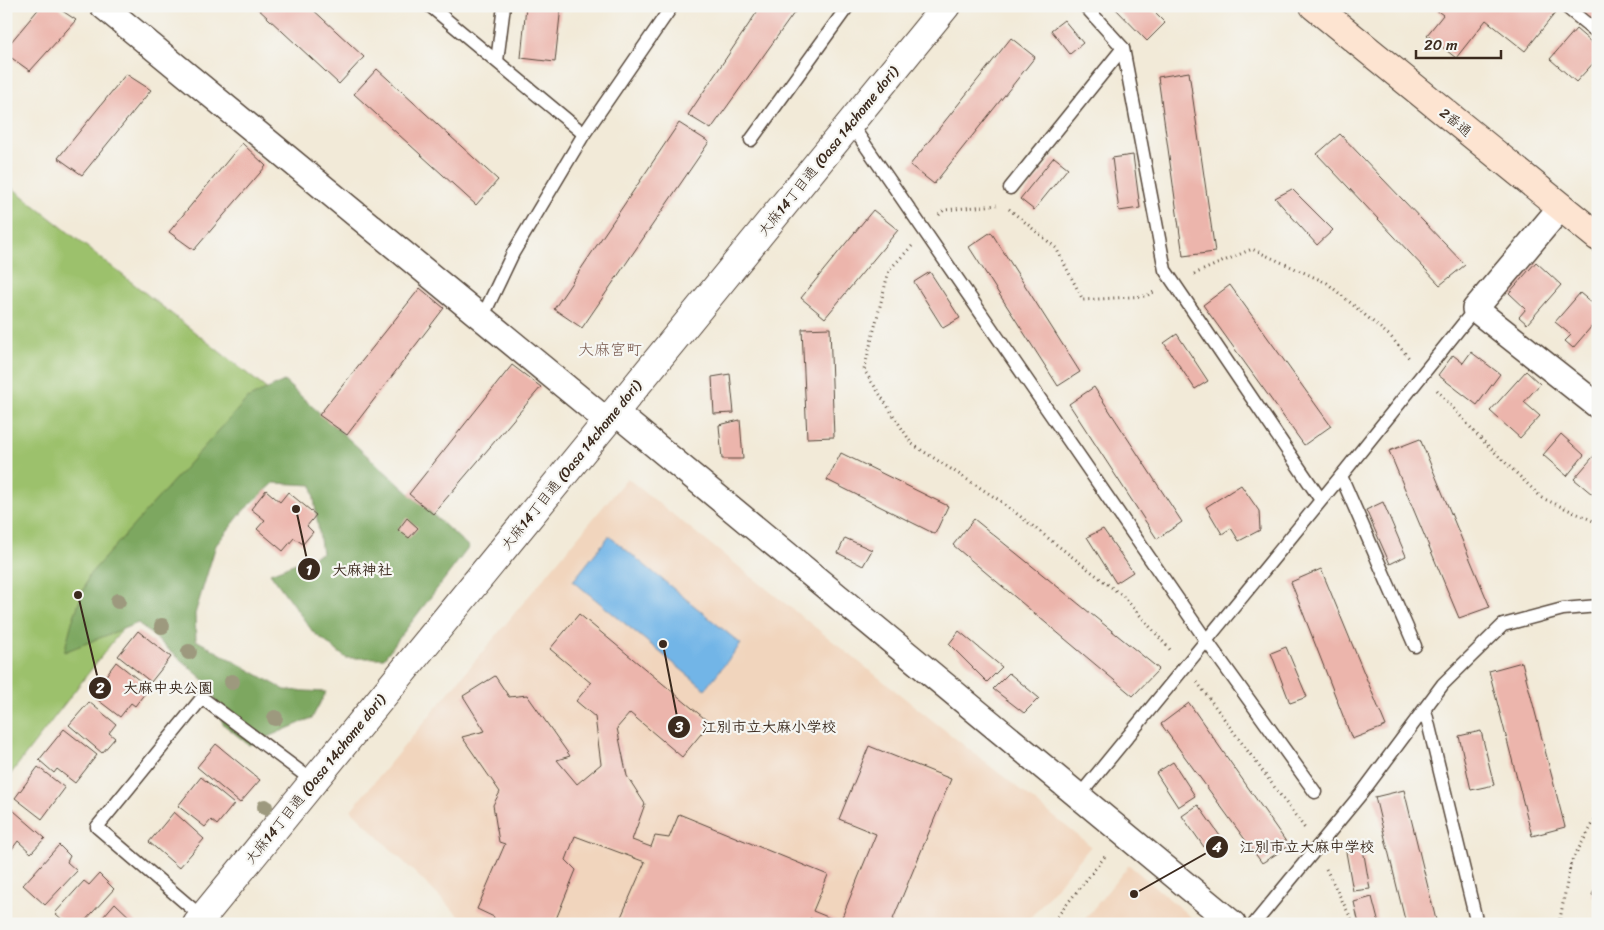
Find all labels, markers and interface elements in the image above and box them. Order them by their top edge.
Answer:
scale bar [1416,28,1502,60]
text: 20 m [1424,32,1458,58]
street label: 大麻14丁目通 (Oasa 14chome dori) [752,60,906,242]
street label: 2番通 [1434,101,1478,143]
district label: 大麻宮町 [578,335,642,364]
street label: 大麻14丁目通 (Oasa 14chome dori) [495,374,649,556]
callout: 大麻神社 [297,554,402,584]
text: 1 [306,557,313,583]
text: 大麻神社 [332,557,392,583]
callout: 大麻中央公園 [88,673,223,703]
text: 2 [95,675,105,701]
text: 大麻中央公園 [123,675,213,701]
street label: 大麻14丁目通 (Oasa 14chome dori) [239,688,393,870]
callout: 江別市立大麻小学校 [666,712,846,742]
text: 3 [674,714,684,740]
text: 江別市立大麻小学校 [701,714,837,740]
callout: 江別市立大麻中学校 [1204,832,1384,862]
text: 4 [1211,834,1222,860]
text: 江別市立大麻中学校 [1239,834,1375,860]

